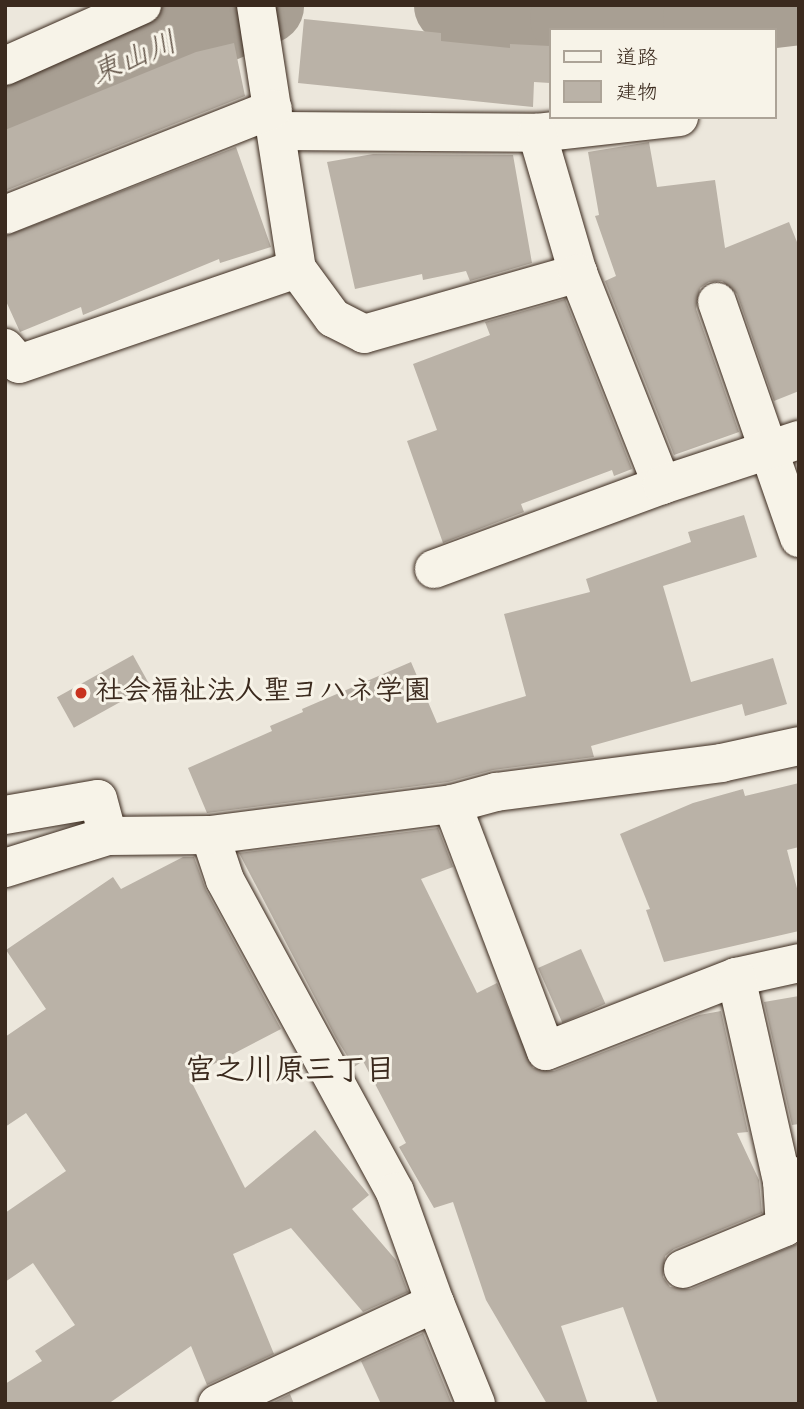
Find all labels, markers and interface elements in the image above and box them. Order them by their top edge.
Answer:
water label: 東山川 [87,26,183,94]
legend [548,28,776,119]
text: 道路 [616,44,658,74]
text: 建物 [616,79,658,109]
place label: 社会福祉法人聖ヨハネ学園 [95,676,431,710]
marker: 社会福祉法人聖ヨハネ学園 [73,685,89,701]
district label: 宮之川原三丁目 [185,1054,395,1090]

